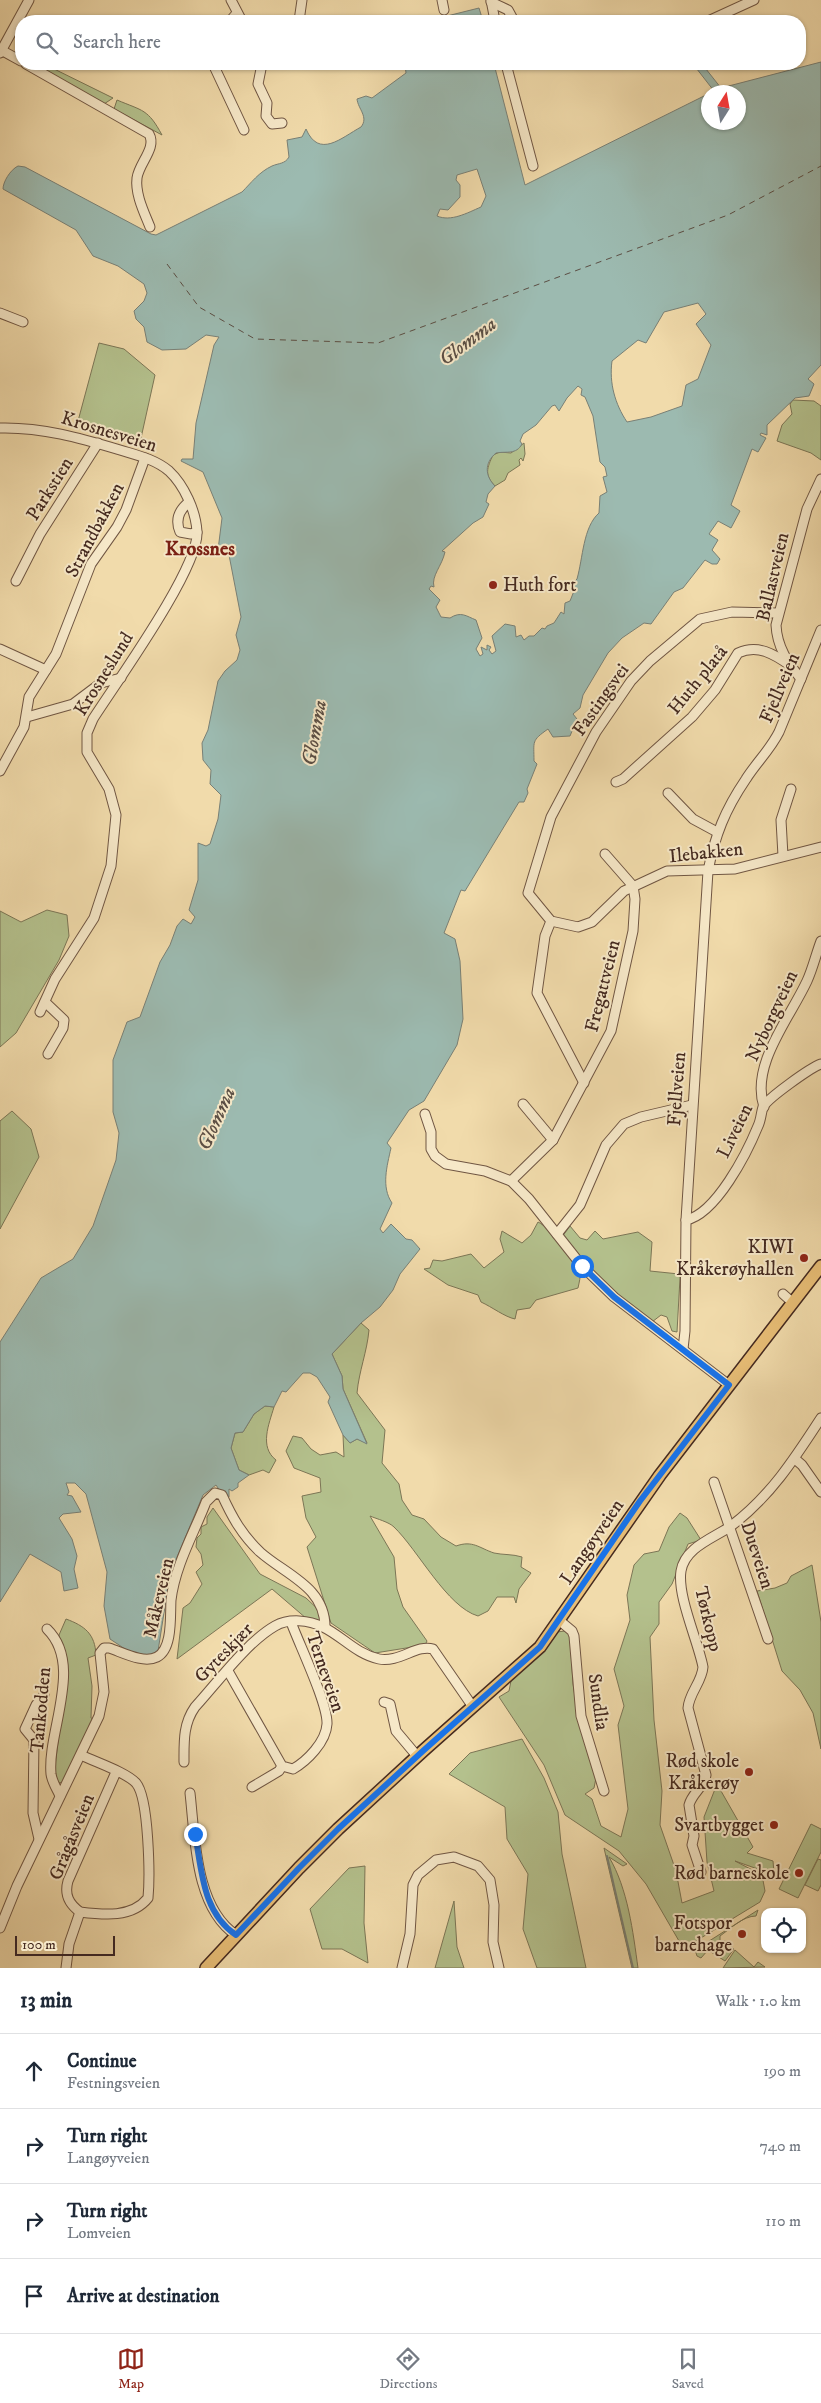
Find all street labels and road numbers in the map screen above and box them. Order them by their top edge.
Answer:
street label: Krosnesveien [58,407,160,457]
street label: Parkstien [22,453,79,525]
street label: Strandbakken [60,479,130,581]
street label: Ballastveien [752,530,794,624]
street label: Krosneslund [69,628,139,720]
street label: Huth platå [663,641,733,719]
street label: Fjellveien [755,649,805,727]
street label: Fastingsvei [568,659,634,741]
street label: Ilebakken [668,838,744,868]
street label: Fregattveien [580,938,626,1034]
street label: Nyborgveien [741,967,803,1065]
street label: Fjellveien [663,1051,691,1127]
street label: Liveien [712,1100,758,1162]
street label: Langøyveien [555,1495,629,1589]
street label: Dueveien [735,1518,779,1592]
street label: Måkeveien [139,1556,179,1640]
street label: Tørkopp [689,1584,727,1654]
street label: Gyteskjær [190,1618,258,1688]
street label: Terneveien [300,1629,350,1716]
street label: Tankodden [26,1666,56,1754]
street label: Sundlia [583,1672,613,1732]
street label: Grågåsveien [44,1790,100,1883]

